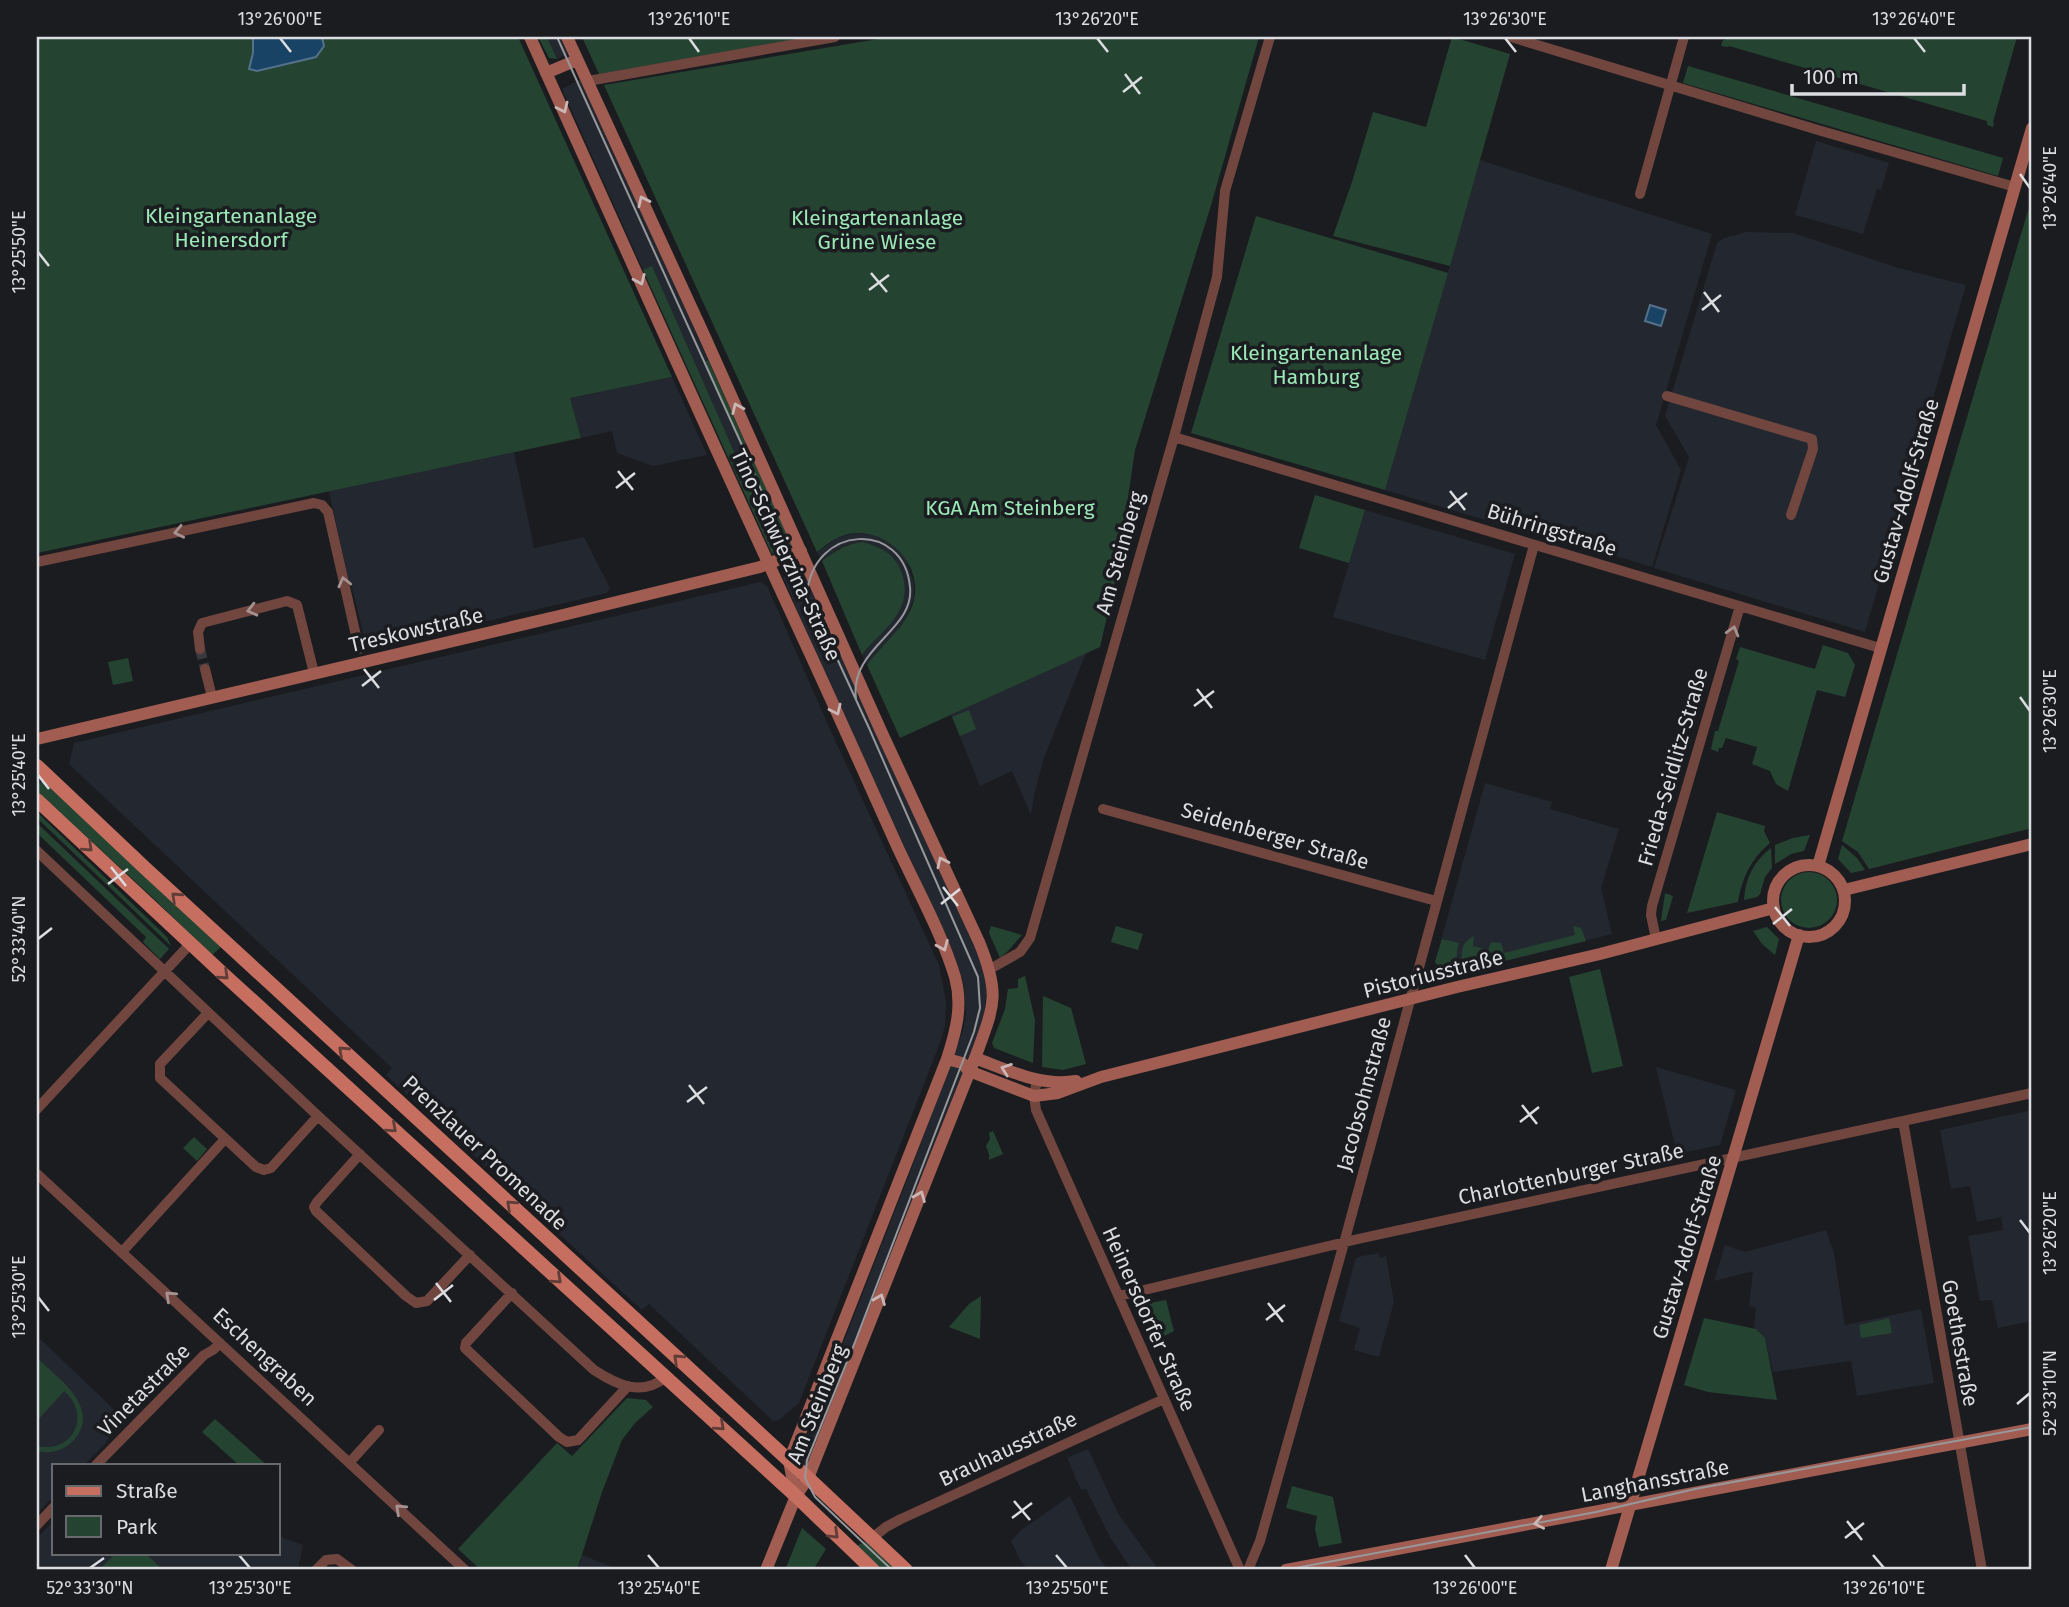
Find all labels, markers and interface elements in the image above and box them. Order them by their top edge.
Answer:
text: 13°26'00"E [238,8,322,30]
text: 13°26'10"E [648,8,730,30]
text: 13°26'20"E [1055,8,1139,30]
text: 13°26'30"E [1463,8,1547,30]
text: 13°26'40"E [1872,8,1956,30]
scale bar [1792,52,1964,96]
text: 100 m [1803,64,1859,90]
one-way arrow [554,101,568,113]
text: 13°26'40"E [2039,146,2061,230]
one-way arrow [637,196,651,208]
park label: Kleingartenanlage Heinersdorf [145,203,317,253]
park label: Kleingartenanlage Grüne Wiese [791,205,963,255]
text: 13°25'50"E [8,210,30,294]
one-way arrow [632,273,646,285]
park label: Kleingartenanlage Hamburg [1230,340,1402,390]
street label: Gustav-Adolf-Straße [1867,396,1945,586]
one-way arrow [731,403,745,415]
street label: Tino-Schwierzina-Straße [725,445,847,665]
street label: Am Steinberg [1090,488,1150,617]
park label: KGA Am Steinberg [925,495,1095,521]
street label: Bühringstraße [1484,498,1620,562]
one-way arrow [173,523,185,538]
one-way arrow [337,576,352,588]
one-way arrow [246,602,258,616]
street label: Treskowstraße [346,602,486,658]
one-way arrow [1725,626,1739,638]
street label: Frieda-Seidlitz-Straße [1632,665,1714,869]
text: 13°26'30"E [2039,669,2061,753]
one-way arrow [828,703,842,715]
text: 13°25'40"E [8,733,30,817]
street label: Seidenberger Straße [1178,797,1372,875]
one-way arrow [80,839,93,852]
one-way arrow [936,857,950,869]
one-way arrow [171,893,184,905]
text: 52°33'40"N [8,895,30,983]
one-way arrow [935,939,949,952]
street label: Pistoriusstraße [1360,944,1506,1004]
one-way arrow [216,967,229,979]
street label: Jacobsohnstraße [1331,1014,1397,1174]
one-way arrow [338,1047,351,1060]
one-way arrow [1000,1063,1012,1077]
street label: Prenzlauer Promenade [397,1070,573,1236]
one-way arrow [384,1120,397,1133]
street label: Charlottenburger Straße [1456,1137,1686,1211]
street label: Gustav-Adolf-Straße [1647,1152,1727,1342]
one-way arrow [912,1191,926,1203]
text: 13°26'20"E [2039,1191,2061,1275]
one-way arrow [506,1201,519,1214]
street label: Heinersdorfer Straße [1097,1223,1201,1415]
text: 13°25'30"E [8,1255,30,1339]
one-way arrow [549,1271,562,1283]
street label: Goethestraße [1936,1278,1984,1408]
one-way arrow [165,1292,178,1305]
one-way arrow [871,1293,885,1305]
street label: Eschengraben [208,1302,322,1412]
street label: Vinetastraße [92,1338,196,1442]
street label: Am Steinberg [781,1340,853,1468]
text: 52°33'10"N [2039,1350,2061,1436]
one-way arrow [673,1355,686,1368]
street label: Brauhausstraße [935,1406,1081,1492]
one-way arrow [712,1418,725,1431]
street label: Langhansstraße [1579,1454,1731,1508]
legend [52,1464,280,1554]
text: Straße [116,1478,178,1504]
one-way arrow [395,1505,408,1517]
text: Park [116,1514,158,1540]
one-way arrow [1533,1514,1545,1529]
one-way arrow [825,1525,838,1538]
text: 52°33'30"N [46,1577,134,1599]
text: 13°25'30"E [208,1577,292,1599]
text: 13°25'40"E [617,1577,701,1599]
text: 13°25'50"E [1025,1577,1109,1599]
text: 13°26'00"E [1433,1577,1517,1599]
text: 13°26'10"E [1843,1577,1925,1599]

